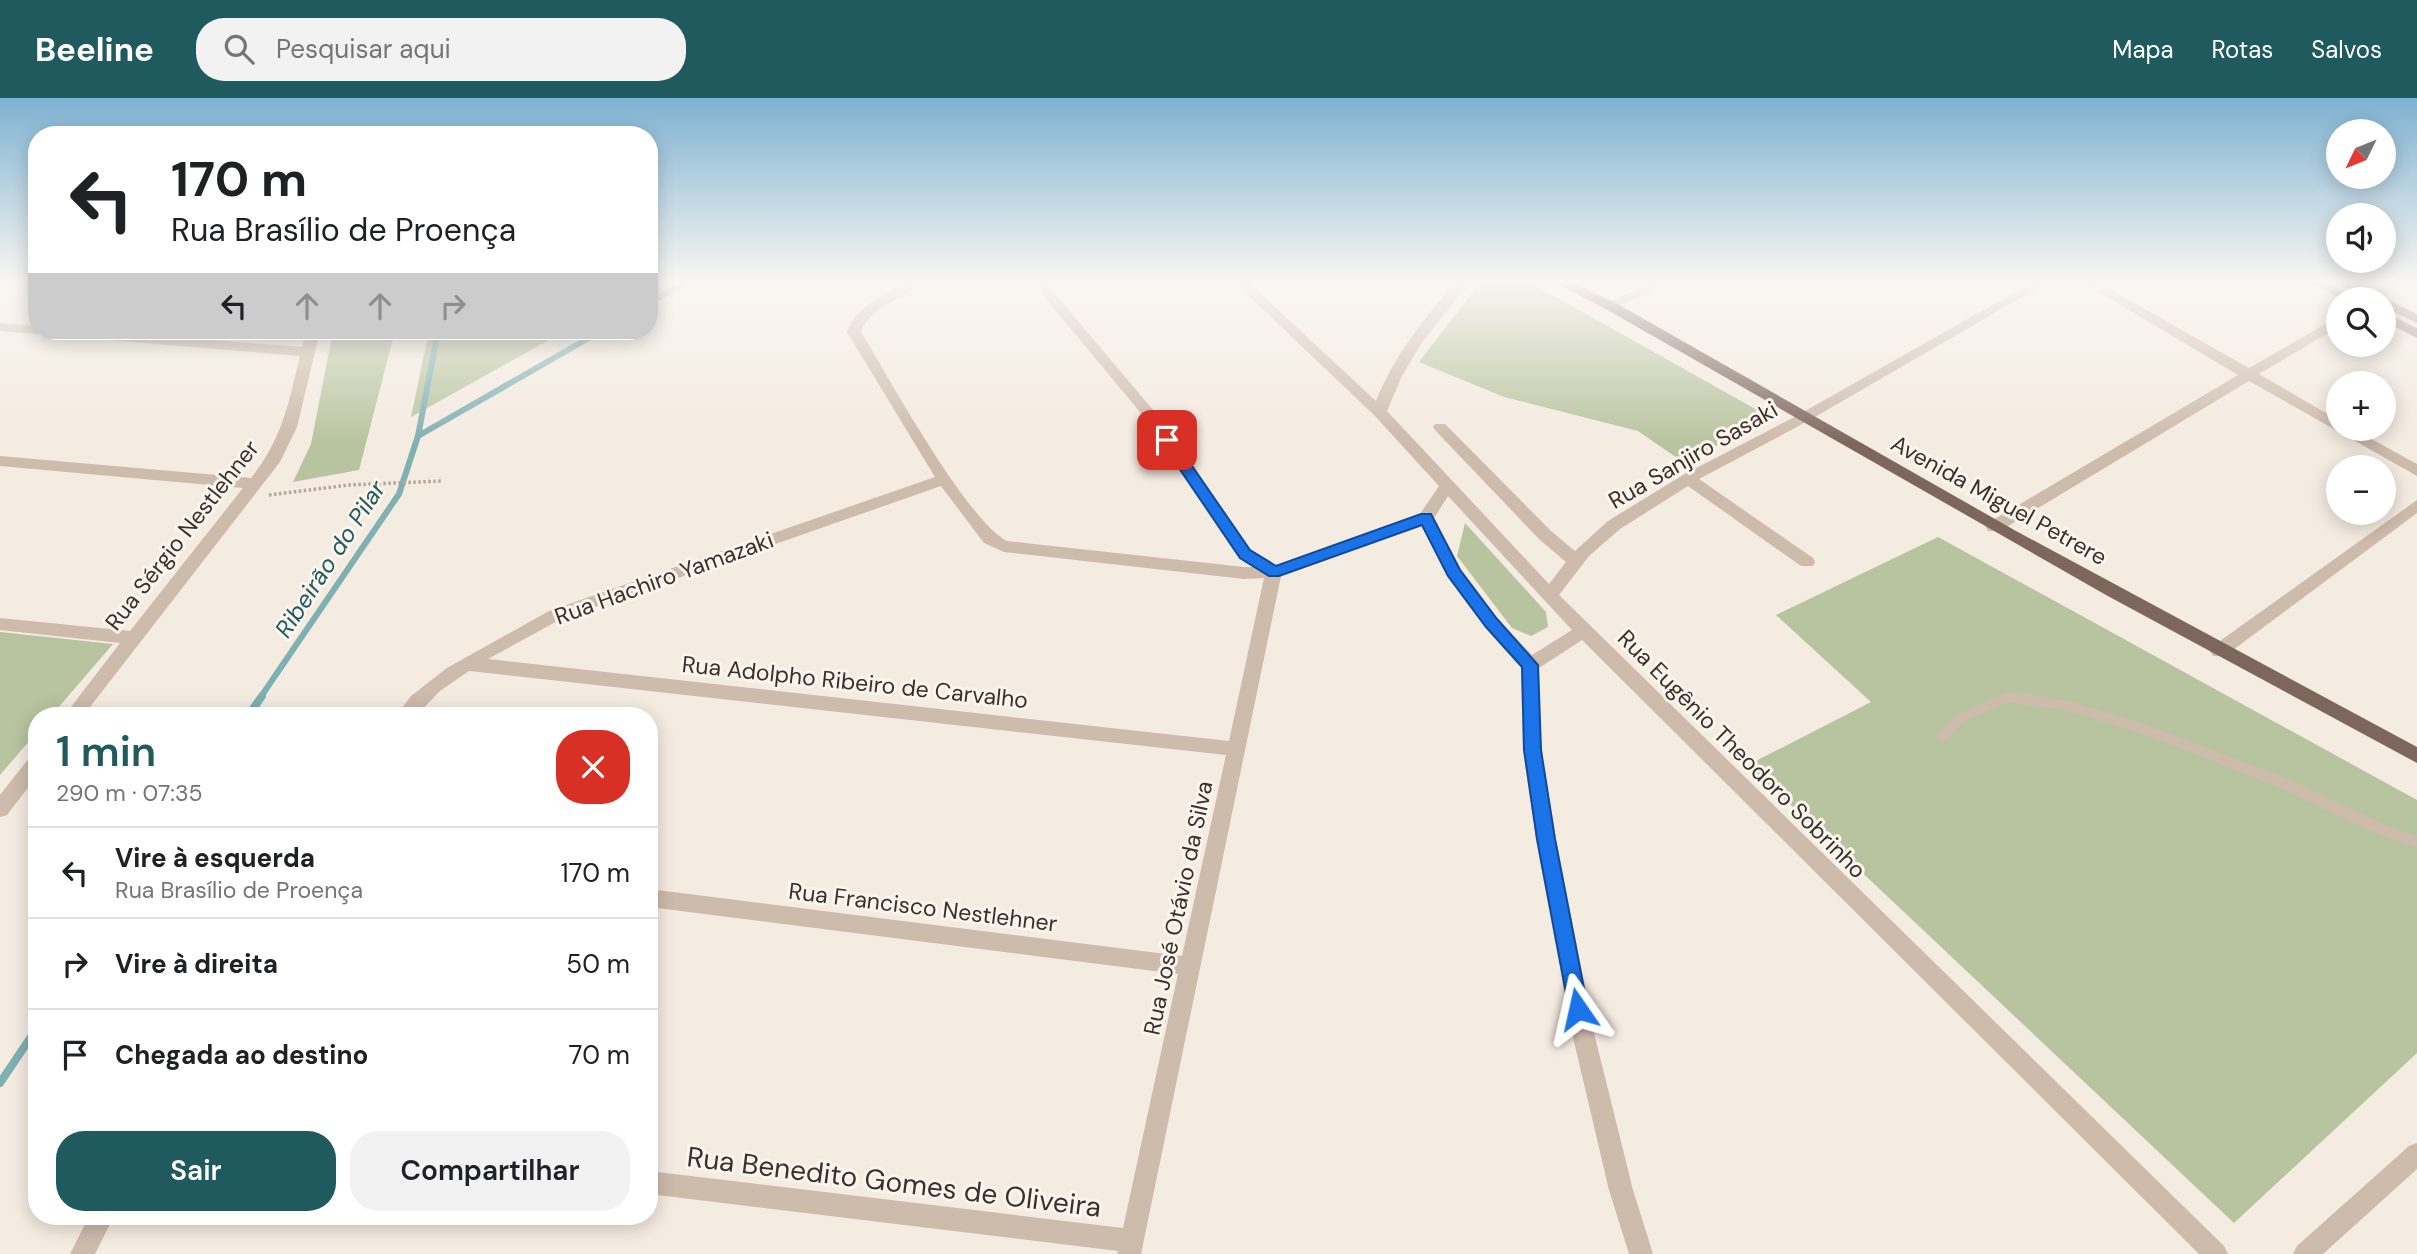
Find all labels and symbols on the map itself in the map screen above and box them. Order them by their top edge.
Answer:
north arrow [2326,119,2396,189]
street label: Rua Sanjiro Sasaki [1603,394,1783,516]
pin [1137,410,1197,470]
street label: Avenida Miguel Petrere [1886,428,2112,572]
street label: Rua Sérgio Nestlehner [98,434,266,636]
water label: Ribeirão do Pilar [268,474,393,643]
street label: Rua Hachiro Yamazaki [550,524,778,632]
street label: Rua Eugênio Theodoro Sobrinho [1611,623,1873,885]
street label: Rua Adolpho Ribeiro de Carvalho [680,649,1030,715]
street label: Rua José Otávio da Silva [1136,778,1220,1038]
street label: Rua Francisco Nestlehner [787,876,1059,938]
position arrow [1541,972,1615,1046]
street label: Rua Benedito Gomes de Oliveira [685,1138,1103,1226]

